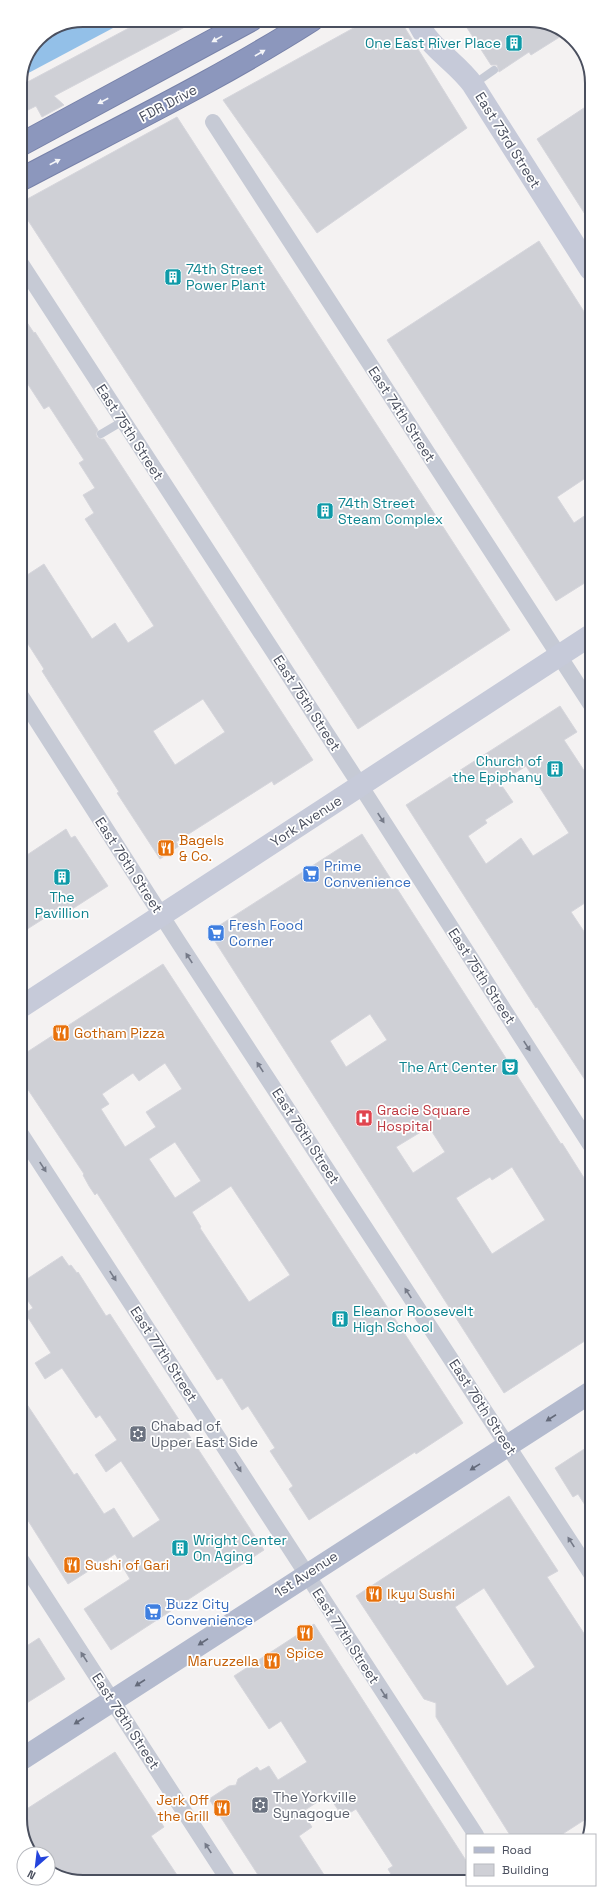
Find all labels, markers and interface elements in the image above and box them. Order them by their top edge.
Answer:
building icon: One East River Place [504,33,524,53]
place label: One East River Place [365,34,501,52]
one-way arrow [211,36,223,43]
one-way arrow [254,49,266,56]
street label: FDR Drive [136,80,200,126]
street label: East 73rd Street [471,89,545,191]
one-way arrow [97,98,109,105]
one-way arrow [49,159,60,165]
place label: 74th Street Power Plant [186,260,266,294]
building icon: 74th Street Power Plant [163,267,183,287]
street label: East 74th Street [364,363,440,465]
street label: East 75th Street [92,381,168,483]
place label: 74th Street Steam Complex [338,494,443,528]
building icon: 74th Street Steam Complex [315,501,335,521]
street label: East 75th Street [269,652,345,754]
place label: Church of the Epiphany [452,752,542,786]
building icon: Church of the Epiphany [545,759,565,779]
street label: York Avenue [267,791,345,851]
one-way arrow [378,812,385,824]
street label: East 76th Street [91,814,167,916]
place label: Bagels & Co. [179,831,224,865]
restaurant icon: Bagels & Co. [156,838,176,858]
place label: Prime Convenience [324,857,411,891]
supermarket icon: Prime Convenience [301,864,321,884]
building icon: The Pavillion [52,867,72,887]
place label: The Pavillion [35,888,89,922]
place label: Fresh Food Corner [229,916,303,950]
supermarket icon: Fresh Food Corner [206,923,226,943]
street label: East 75th Street [444,925,520,1027]
one-way arrow [185,953,193,963]
restaurant icon: Gotham Pizza [51,1023,71,1043]
place label: Gotham Pizza [74,1024,165,1042]
one-way arrow [523,1041,531,1051]
theatre icon: The Art Center [500,1057,520,1077]
place label: The Art Center [399,1058,497,1076]
one-way arrow [256,1062,264,1072]
street label: East 76th Street [268,1085,344,1187]
place label: Gracie Square Hospital [377,1101,470,1135]
hospital icon: Gracie Square Hospital [354,1108,374,1128]
one-way arrow [39,1161,46,1173]
one-way arrow [110,1270,117,1282]
one-way arrow [404,1288,412,1298]
place label: Eleanor Roosevelt High School [353,1302,474,1336]
street label: East 77th Street [126,1303,202,1405]
building icon: Eleanor Roosevelt High School [330,1309,350,1329]
street label: East 76th Street [445,1356,521,1458]
one-way arrow [546,1414,556,1422]
place label: Chabad of Upper East Side [151,1417,258,1451]
synagogue icon: Chabad of Upper East Side [128,1424,148,1444]
one-way arrow [234,1462,241,1473]
one-way arrow [470,1463,480,1471]
place label: Wright Center On Aging [193,1531,287,1565]
one-way arrow [567,1536,574,1548]
building icon: Wright Center On Aging [170,1538,190,1558]
street label: 1st Avenue [271,1547,341,1601]
restaurant icon: Sushi of Gari [62,1555,82,1575]
place label: Sushi of Gari [85,1556,169,1574]
restaurant icon: Ikyu Sushi [364,1584,384,1604]
street label: East 77th Street [308,1585,384,1687]
place label: Ikyu Sushi [387,1585,455,1603]
place label: Buzz City Convenience [166,1595,253,1629]
supermarket icon: Buzz City Convenience [143,1602,163,1622]
restaurant icon: Spice [295,1623,315,1643]
one-way arrow [197,1638,209,1645]
place label: Spice [286,1644,324,1662]
restaurant icon: Maruzzella [262,1651,282,1671]
one-way arrow [80,1652,88,1662]
place label: Maruzzella [187,1652,259,1670]
street label: East 78th Street [88,1669,164,1773]
one-way arrow [135,1679,145,1687]
one-way arrow [380,1689,388,1699]
one-way arrow [74,1717,85,1725]
place label: The Yorkville Synagogue [273,1788,356,1822]
place label: Jerk Off the Grill [156,1791,209,1825]
synagogue icon: The Yorkville Synagogue [250,1795,270,1815]
restaurant icon: Jerk Off the Grill [212,1798,232,1818]
legend [466,1834,596,1886]
text: Road [502,1842,531,1858]
one-way arrow [205,1843,212,1854]
north arrow [16,1846,56,1886]
text: Building [502,1862,549,1878]
text: N [25,1867,38,1883]

